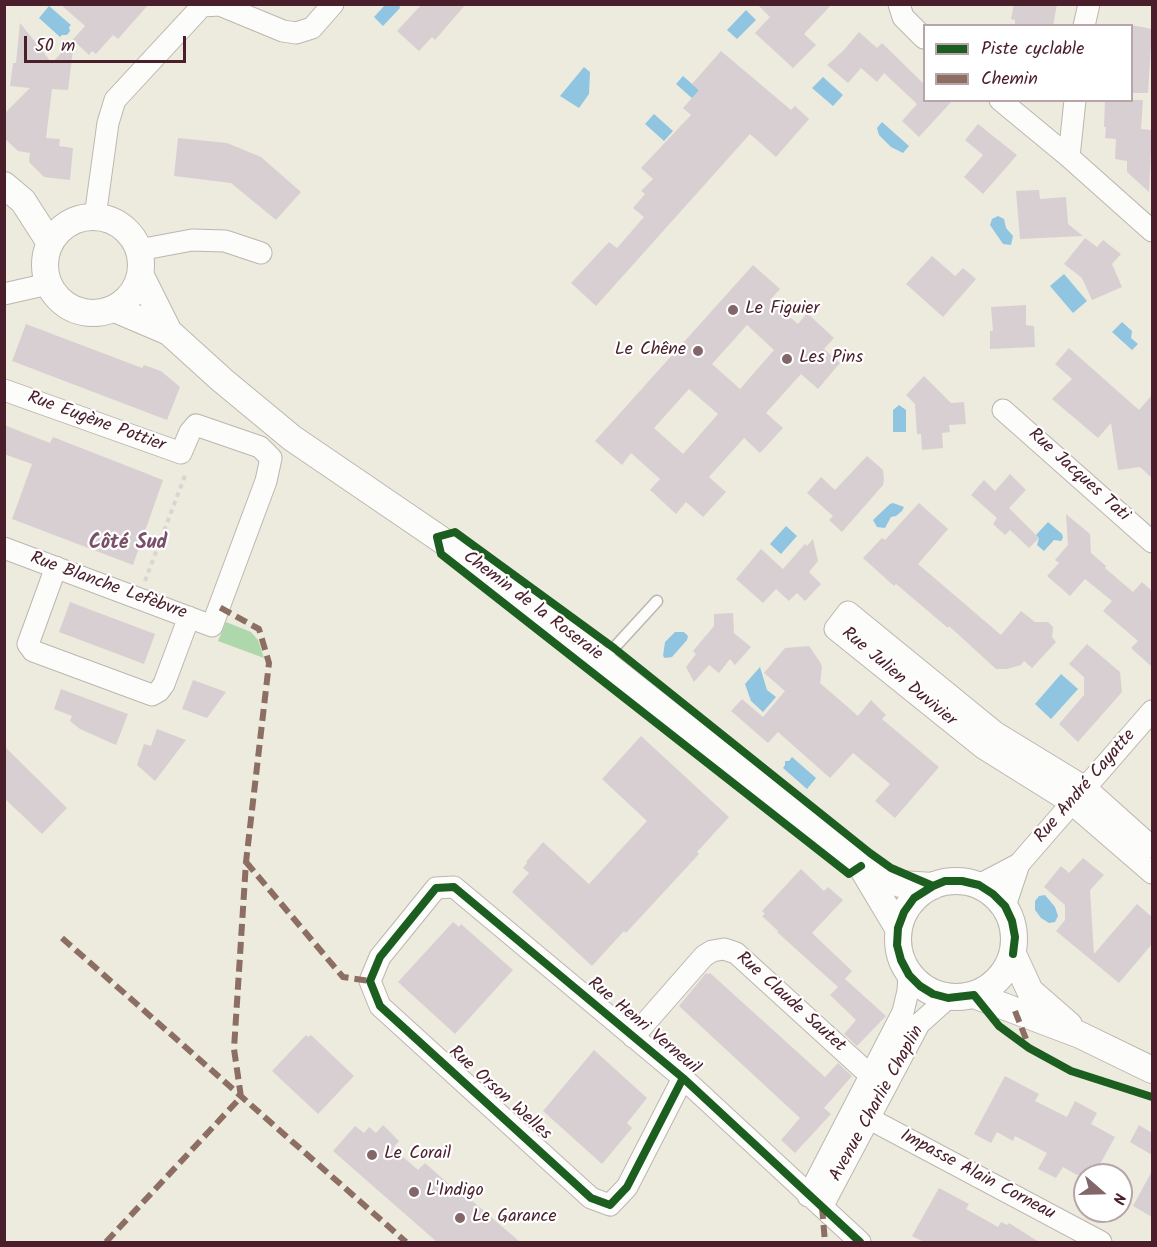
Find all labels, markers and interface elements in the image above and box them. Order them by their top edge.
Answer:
scale bar [27,24,189,62]
legend [923,24,1133,102]
text: 50 m [35,32,75,61]
text: Piste cyclable [981,35,1084,64]
text: Chemin [981,65,1038,94]
place label: Le Figuier [745,299,819,321]
marker: Le Figuier [726,303,740,317]
place label: Le Chêne [615,340,686,362]
marker: Le Chêne [691,344,705,358]
place label: Les Pins [799,348,863,370]
marker: Les Pins [780,352,794,366]
street label: Rue Eugène Pottier [24,388,168,458]
street label: Rue Jacques Tati [1023,425,1133,527]
district label: Côté Sud [89,533,167,557]
street label: Chemin de la Roseraie [458,547,606,667]
street label: Rue Blanche Lefèbvre [27,549,189,625]
street label: Rue Julien Duvivier [836,624,960,732]
street label: Rue André Cayatte [1031,726,1141,848]
street label: Rue Claude Sautet [731,948,849,1058]
street label: Rue Henri Verneuil [582,974,704,1080]
street label: Avenue Charlie Chaplin [826,1022,930,1186]
street label: Rue Orson Welles [443,1042,555,1146]
street label: Impasse Alain Corneau [896,1126,1058,1226]
place label: Le Corail [384,1144,451,1166]
marker: Le Corail [365,1148,379,1162]
north arrow [1073,1163,1133,1223]
place label: L'Indigo [426,1181,484,1203]
marker: L'Indigo [407,1185,421,1199]
text: N [1105,1190,1132,1208]
place label: Le Garance [472,1207,557,1229]
marker: Le Garance [453,1211,467,1225]

